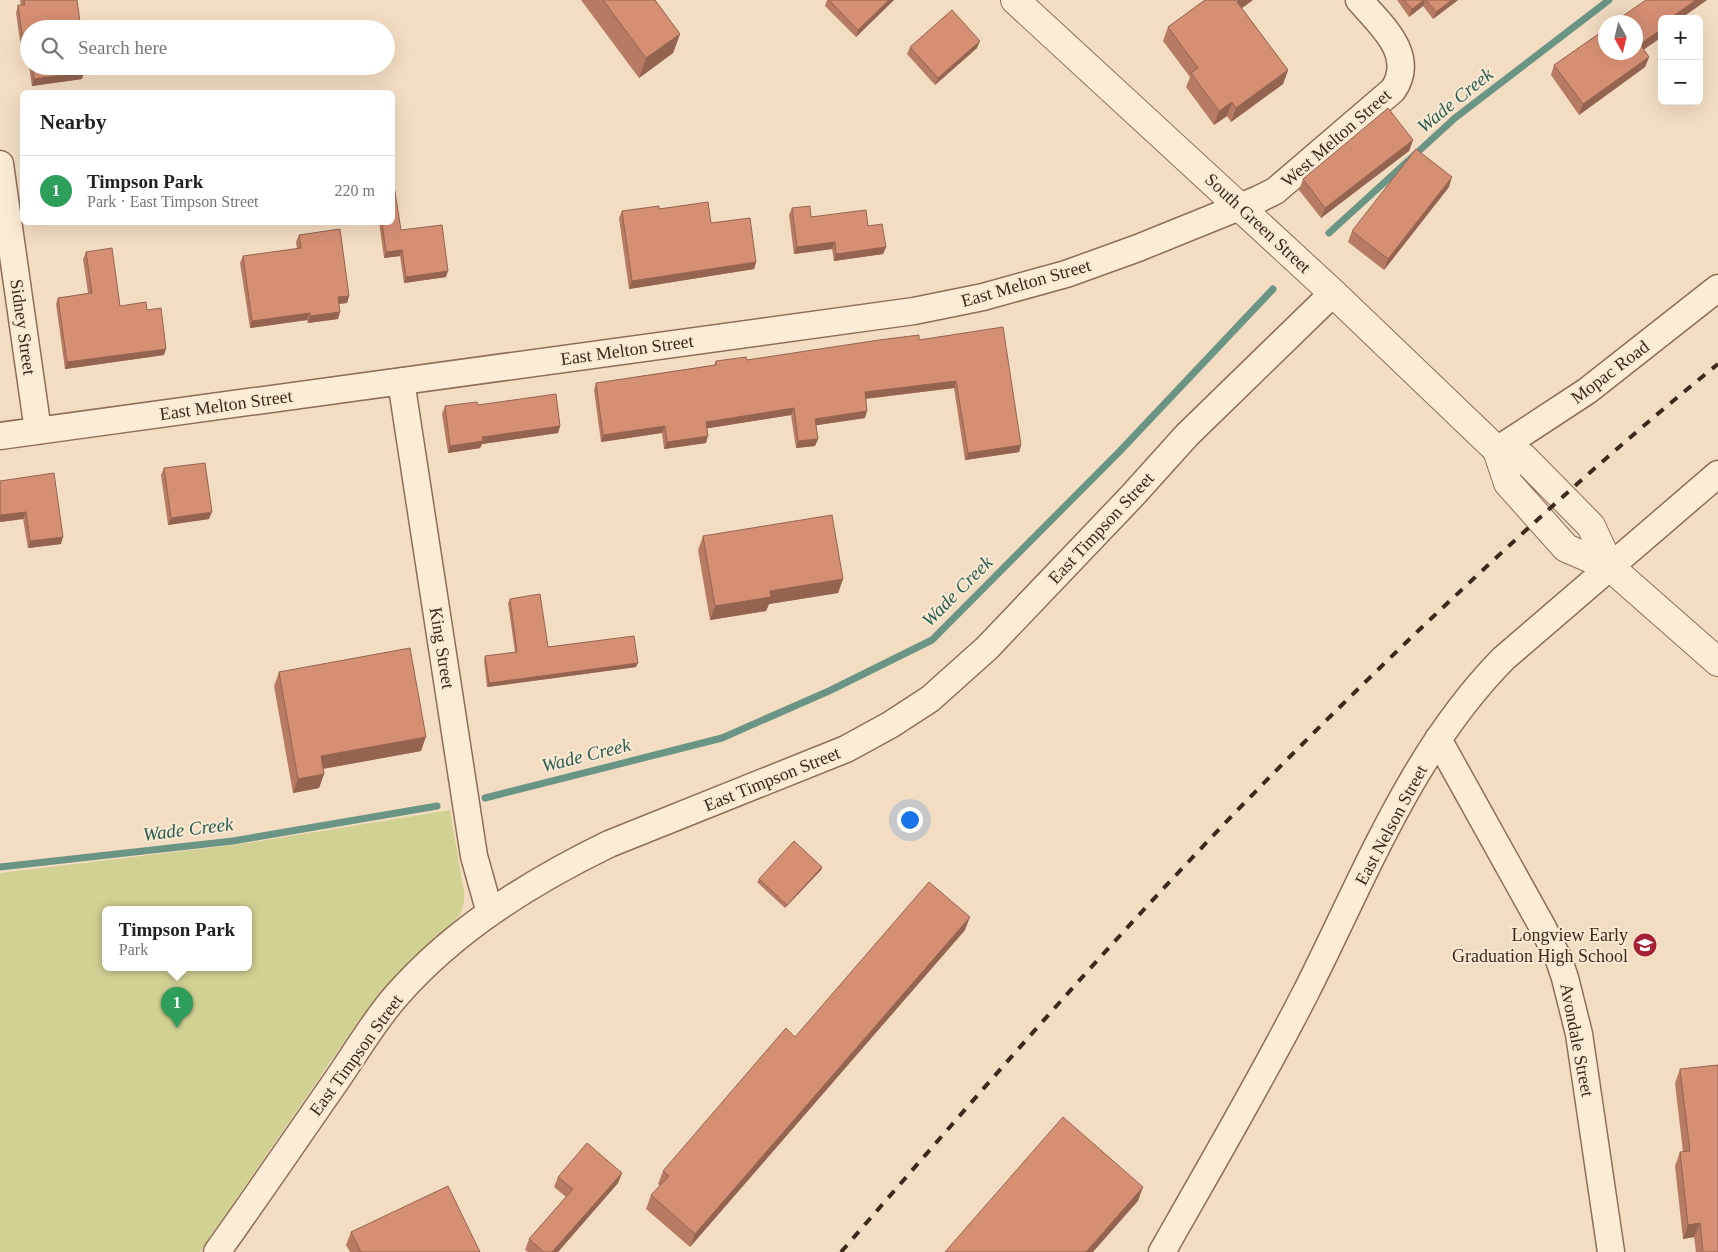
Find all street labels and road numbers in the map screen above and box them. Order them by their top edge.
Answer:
street label: West Melton Street [1277,85,1395,191]
street label: South Green Street [1201,169,1315,277]
street label: East Melton Street [959,255,1093,311]
street label: Sidney Street [6,278,40,376]
street label: East Melton Street [559,331,695,369]
street label: Mopac Road [1567,336,1653,408]
street label: East Melton Street [158,386,294,424]
street label: East Timpson Street [1044,468,1158,588]
street label: King Street [426,606,458,690]
street label: East Timpson Street [701,743,843,815]
street label: East Nelson Street [1351,762,1431,888]
street label: Avondale Street [1556,982,1598,1098]
street label: East Timpson Street [305,990,407,1120]

